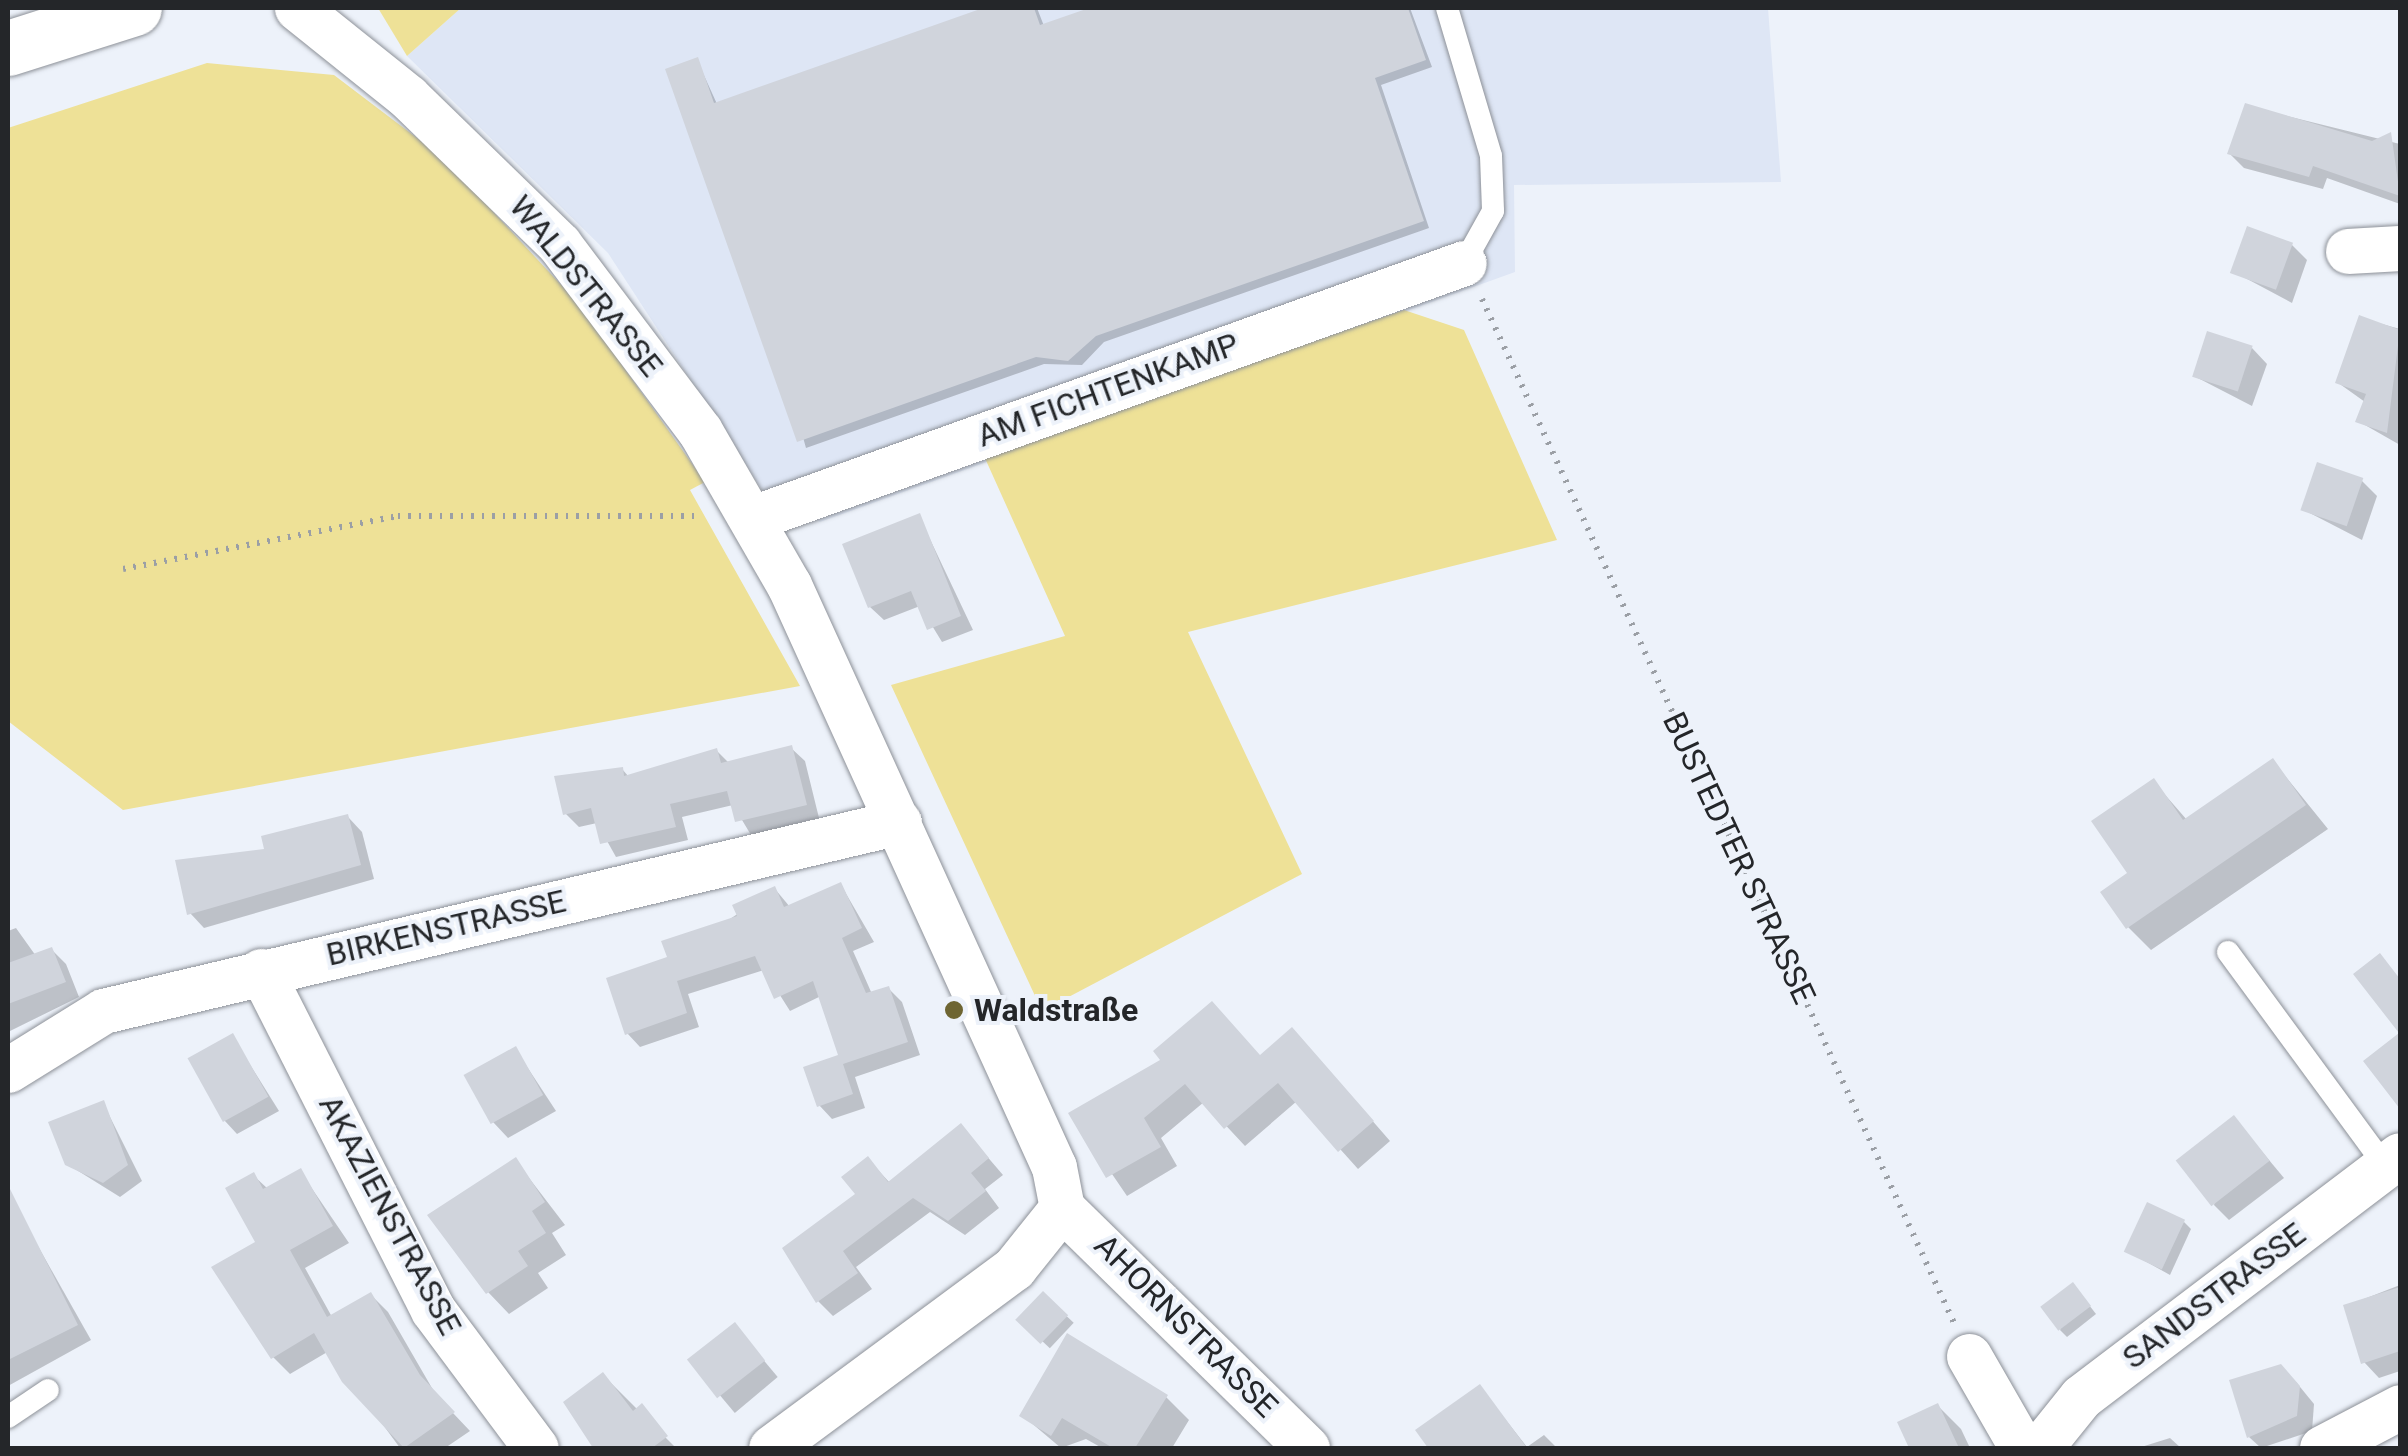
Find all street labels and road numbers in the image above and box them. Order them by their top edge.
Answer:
street label: WALDSTRASSE [501,188,671,384]
street label: AM FICHTENKAMP [972,325,1244,455]
street label: BUSTEDTER STRASSE [1655,706,1823,1010]
street label: BIRKENSTRASSE [323,882,569,974]
street label: AKAZIENSTRASSE [311,1089,469,1341]
street label: SANDSTRASSE [2115,1215,2313,1377]
street label: AHORNSTRASSE [1086,1226,1286,1426]

